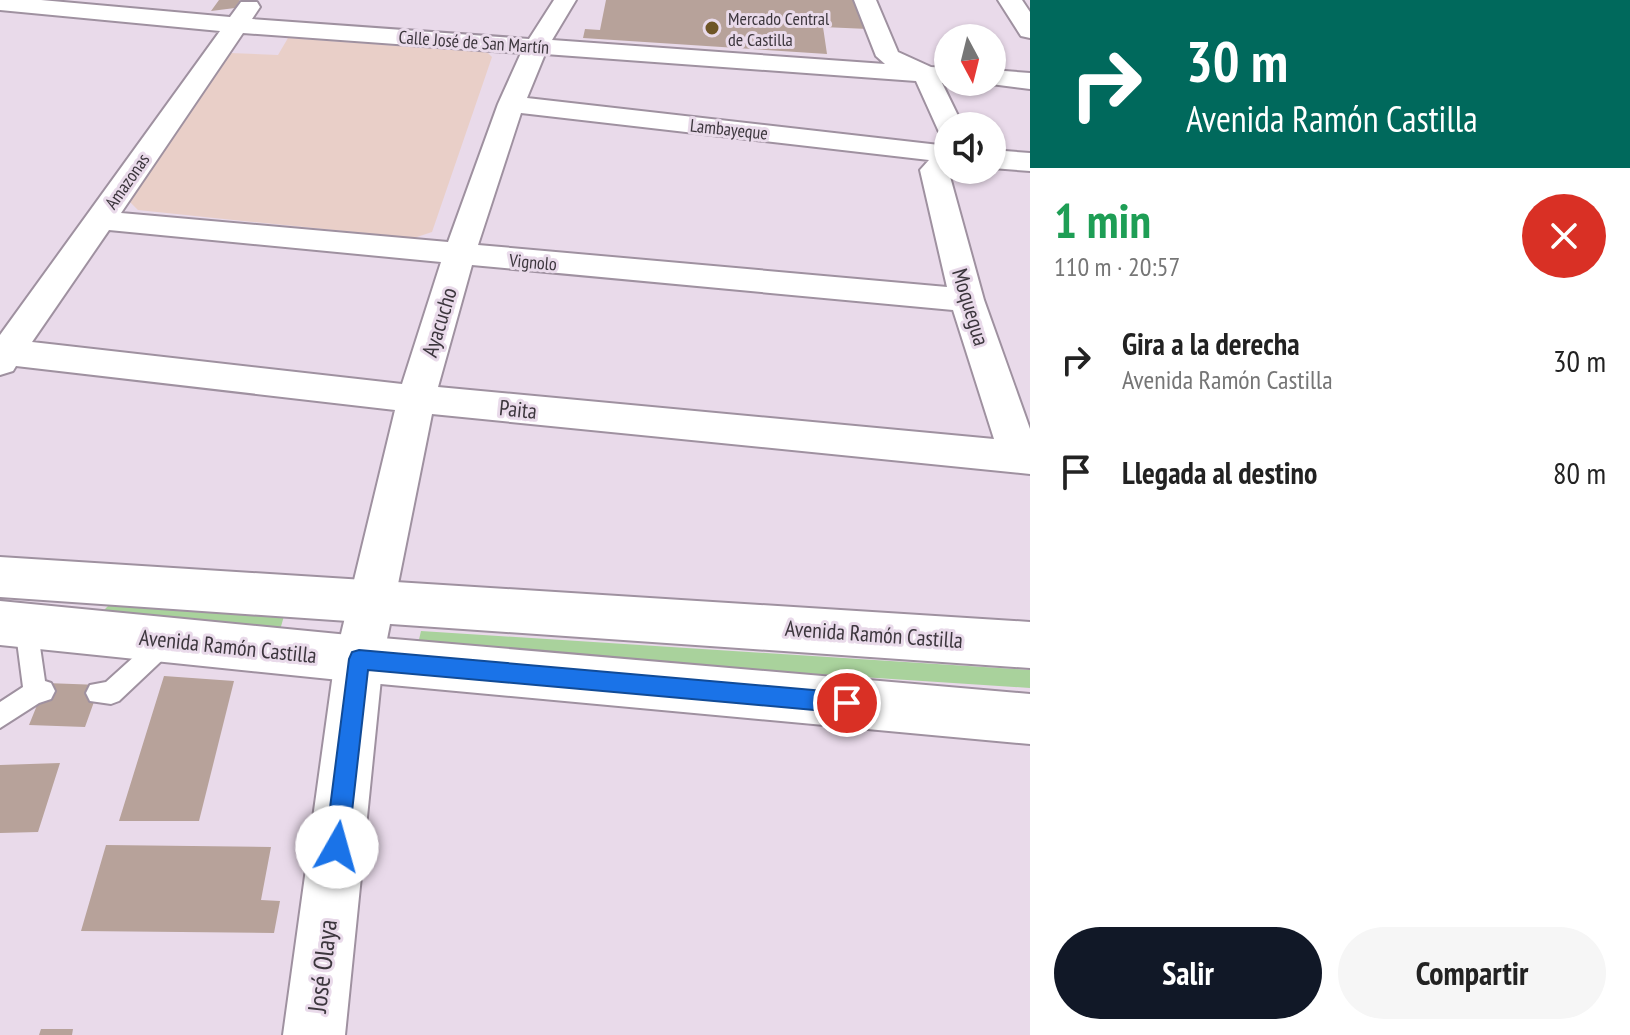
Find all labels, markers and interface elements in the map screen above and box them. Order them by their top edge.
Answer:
place label: Mercado Central de Castilla [728,7,830,51]
marker: Mercado Central de Castilla [703,19,721,37]
north arrow [934,24,1006,96]
map controls [934,24,1006,184]
street label: Calle José de San Martín [398,25,550,59]
text: 30 m [1186,25,1288,97]
icon: right [1054,32,1158,136]
text: Avenida Ramón Castilla [1186,95,1478,142]
button: sound [934,112,1006,184]
street label: Lambayeque [689,113,769,145]
street label: Amazonas [100,149,154,213]
text: 1 min [1054,189,1151,251]
button: close [1522,194,1606,278]
street label: Vignolo [507,248,558,276]
text: 110 m · 20:57 [1054,250,1180,283]
street label: Moquegua [946,265,996,349]
street label: Ayacucho [415,284,463,360]
text: Gira a la derecha [1122,324,1300,363]
icon: right [1054,338,1098,382]
text: 30 m [1553,341,1606,380]
text: Avenida Ramón Castilla [1122,363,1333,396]
street label: Paita [498,393,538,425]
icon: arrive [1054,450,1098,494]
text: Llegada al destino [1122,453,1317,492]
text: 80 m [1553,453,1606,492]
street label: Avenida Ramón Castilla [784,614,964,654]
street label: Avenida Ramón Castilla [138,623,318,669]
pin [813,669,881,737]
icon: arrive [825,681,869,725]
position arrow [295,805,379,889]
street label: José Olaya [300,918,344,1015]
button: Salir [1054,927,1322,1019]
button: Compartir [1338,927,1606,1019]

